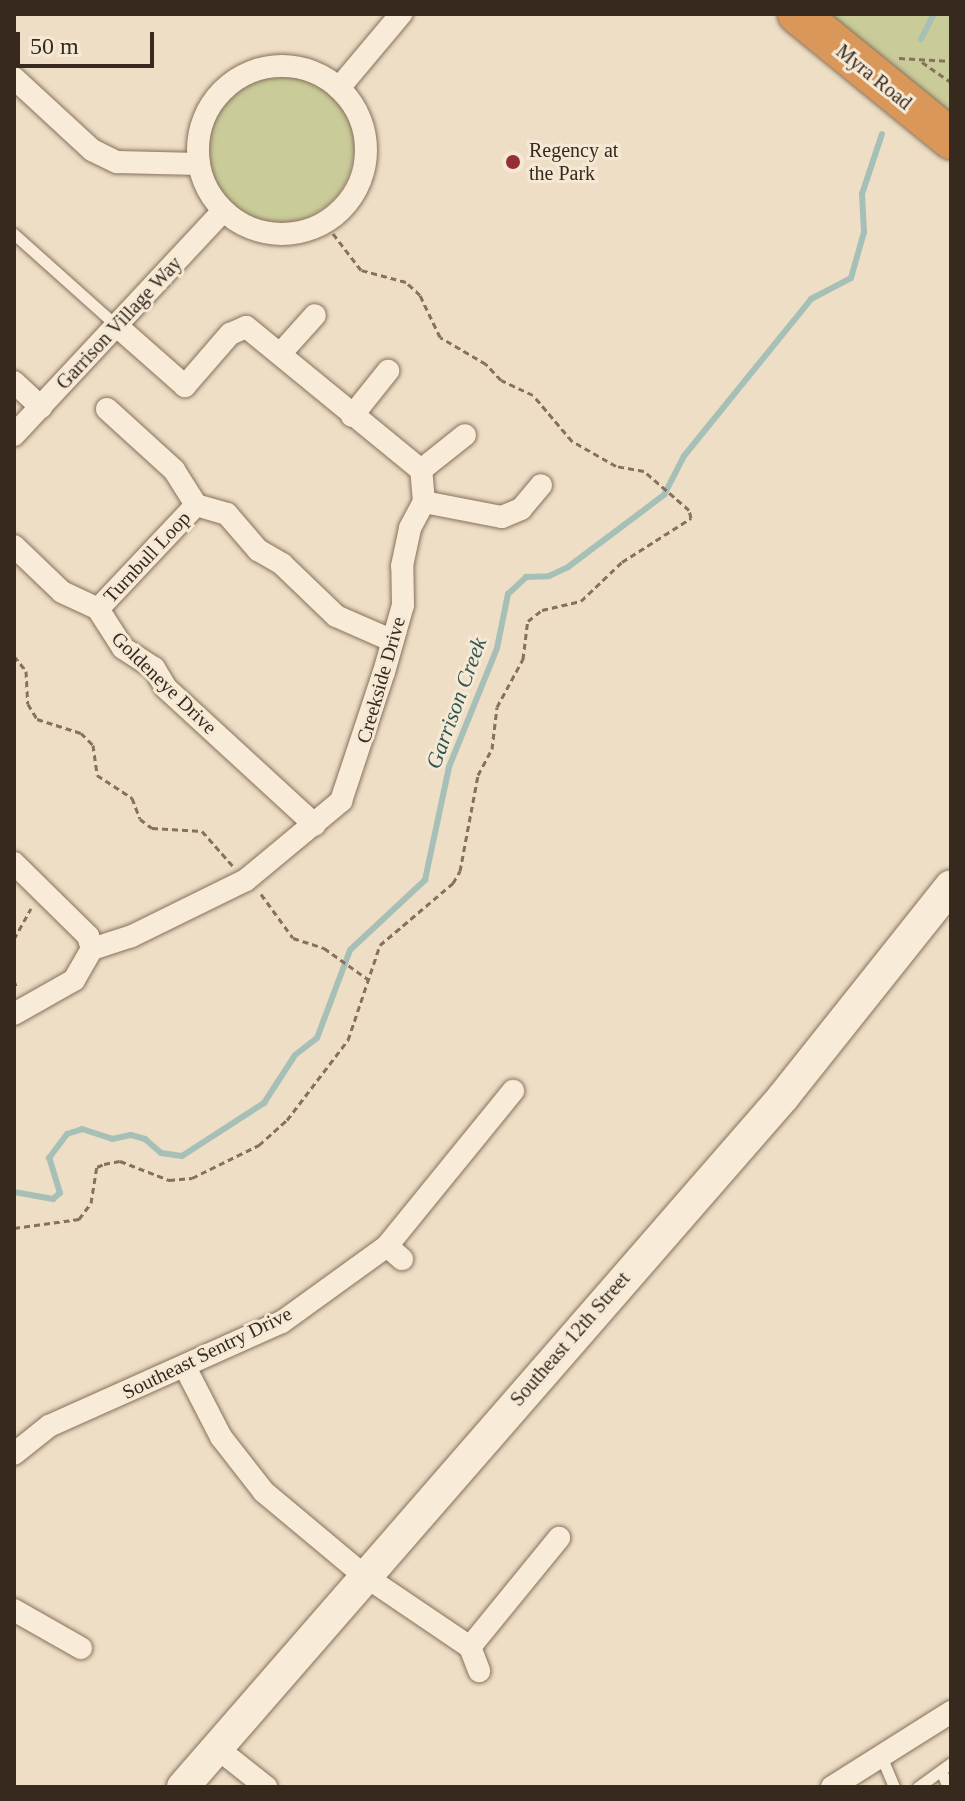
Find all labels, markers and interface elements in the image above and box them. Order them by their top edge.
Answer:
scale bar [20,16,158,66]
text: 50 m [30,33,79,59]
street label: Myra Road [831,39,917,115]
place label: Regency at the Park [529,138,618,185]
marker: Regency at the Park [504,153,522,171]
street label: Garrison Village Way [51,251,187,395]
street label: Turnbull Loop [98,506,196,608]
street label: Creekside Drive [351,614,411,746]
street label: Goldeneye Drive [106,627,222,739]
water label: Garrison Creek [420,634,492,772]
street label: Southeast 12th Street [505,1267,635,1411]
street label: Southeast Sentry Drive [118,1302,296,1404]

